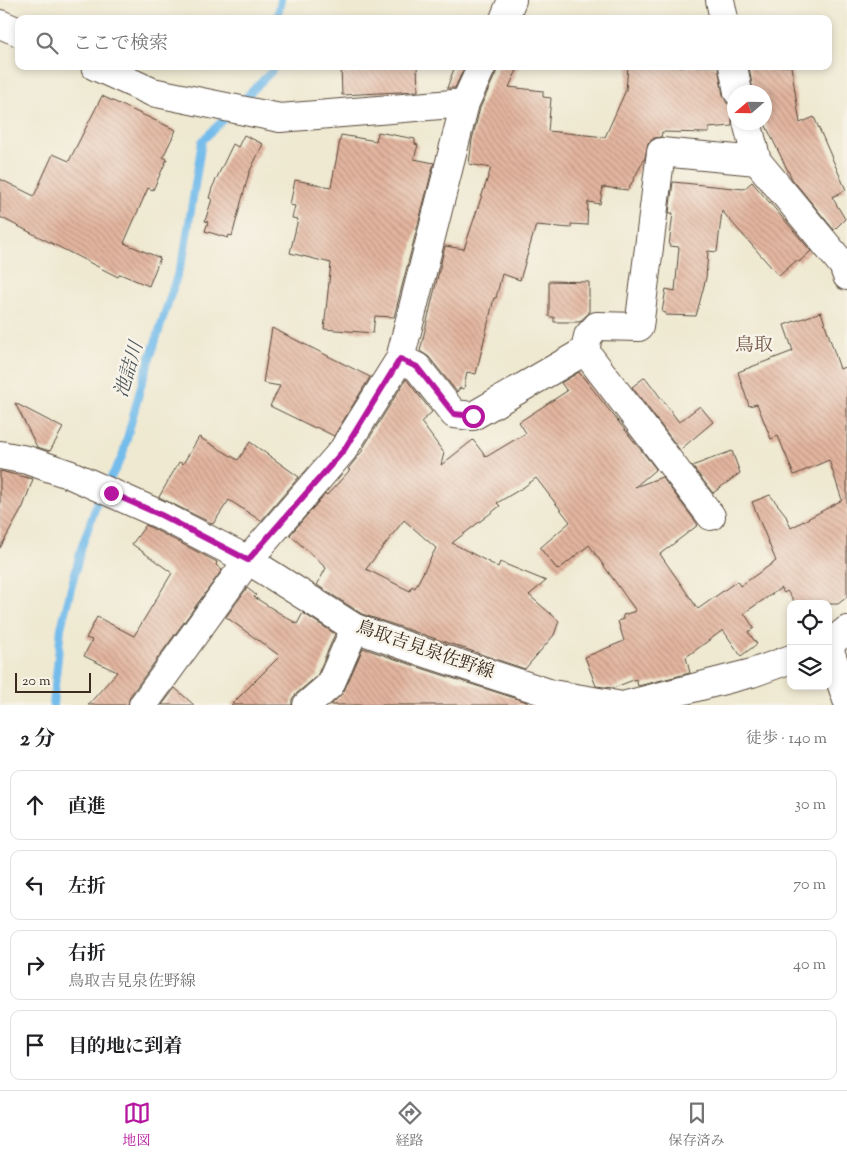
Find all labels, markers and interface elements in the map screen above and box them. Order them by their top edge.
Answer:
search box [15,15,832,70]
icon: search [33,29,61,57]
text: ここで検索 [73,31,168,58]
north arrow [727,85,772,130]
district label: 鳥取 [735,333,773,360]
water label: 池詰川 [109,337,152,401]
route start [462,405,485,428]
route end [100,482,123,505]
map controls [787,600,832,690]
button: locate [787,600,832,645]
street label: 鳥取吉見泉佐野線 [353,615,497,687]
button: layers [787,645,832,690]
scale bar [15,670,91,693]
text: 20 m [22,672,51,692]
text: 2 分 [20,725,55,755]
text: 徒歩 · 140 m [746,728,827,751]
icon: ahead [21,791,49,819]
text: 直進 [68,794,106,821]
text: 30 m [795,794,826,817]
icon: left [21,871,49,899]
text: 左折 [68,874,106,901]
text: 70 m [793,874,826,897]
text: 右折 [68,941,106,968]
icon: right [21,951,49,979]
text: 40 m [793,954,826,977]
text: 鳥取吉見泉佐野線 [68,971,196,994]
icon: arrive [21,1031,49,1059]
text: 目的地に到着 [68,1034,182,1061]
tab: 地図 [123,1099,151,1152]
tab: 経路 [396,1099,424,1152]
tab: 保存済み [669,1099,725,1152]

